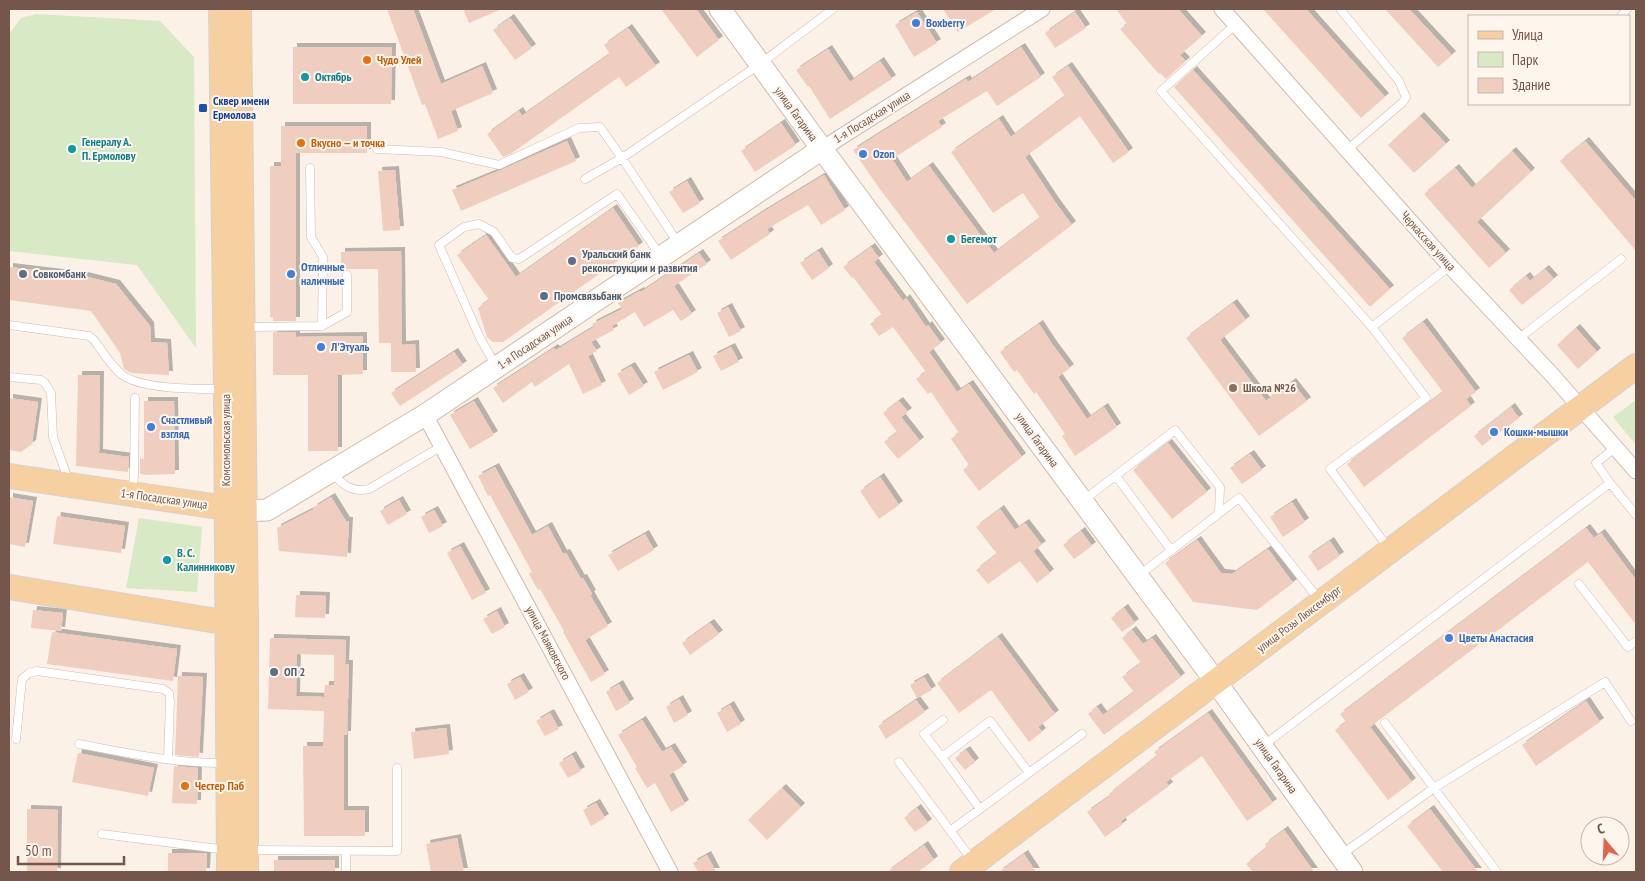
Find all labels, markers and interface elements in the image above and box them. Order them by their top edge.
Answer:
place label: Boxberry [926,15,965,30]
legend [1468,15,1630,105]
marker: Boxberry [910,17,922,29]
text: Улица [1512,25,1543,44]
text: Парк [1512,50,1538,69]
place label: Чудо Улей [377,52,421,67]
marker: Чудо Улей [361,54,373,66]
place label: Октябрь [315,69,351,84]
marker: Октябрь [299,71,311,83]
text: Здание [1512,75,1550,94]
street label: улица Гагарина [772,83,821,144]
street label: 1-я Посадская улица [831,87,913,146]
place label: Сквер имени Ермолова [213,93,269,122]
marker: Сквер имени Ермолова [197,102,209,114]
place label: Генералу А. П. Ермолову [82,134,136,163]
place label: Вкусно — и точка [311,135,385,150]
marker: Вкусно — и точка [295,137,307,149]
marker: Генералу А. П. Ермолову [66,143,78,155]
place label: Ozon [873,146,895,161]
marker: Ozon [857,148,869,160]
street label: Черкасская улица [1398,208,1459,274]
place label: Бегемот [961,231,998,246]
marker: Бегемот [945,233,957,245]
place label: Уральский банк реконструкции и развития [581,246,698,275]
marker: Уральский банк реконструкции и развития [566,255,578,267]
place label: Отличные наличные [301,259,345,288]
place label: Совкомбанк [33,266,86,281]
marker: Совкомбанк [17,268,29,280]
marker: Отличные наличные [285,268,297,280]
place label: Промсвязьбанк [554,288,622,303]
marker: Промсвязьбанк [538,290,550,302]
street label: 1-я Посадская улица [494,311,575,372]
place label: Л'Этуаль [330,339,370,354]
marker: Л'Этуаль [315,341,327,353]
place label: Школа №26 [1243,380,1296,395]
marker: Школа №26 [1227,382,1239,394]
street label: Комсомольская улица [218,394,233,486]
street label: улица Гагарина [1013,409,1062,470]
place label: Счастливый взгляд [161,412,212,441]
marker: Счастливый взгляд [145,421,157,433]
place label: Кошки-мышки [1504,424,1568,439]
marker: Кошки-мышки [1488,426,1500,438]
street label: 1-я Посадская улица [120,485,209,512]
place label: В. С. Калинникову [177,545,235,574]
marker: В. С. Калинникову [161,554,173,566]
street label: улица Розы Люксембург [1254,582,1344,655]
street label: улица Маяковского [523,603,574,682]
place label: Цветы Анастасия [1459,630,1533,645]
marker: Цветы Анастасия [1443,632,1455,644]
place label: ОП 2 [284,664,305,679]
marker: ОП 2 [268,666,280,678]
street label: улица Гагарина [1252,735,1301,796]
place label: Честер Паб [195,778,245,793]
marker: Честер Паб [179,780,191,792]
north arrow [1580,816,1630,866]
text: С [1595,819,1607,838]
scale bar [18,834,124,866]
text: 50 m [25,841,51,860]

